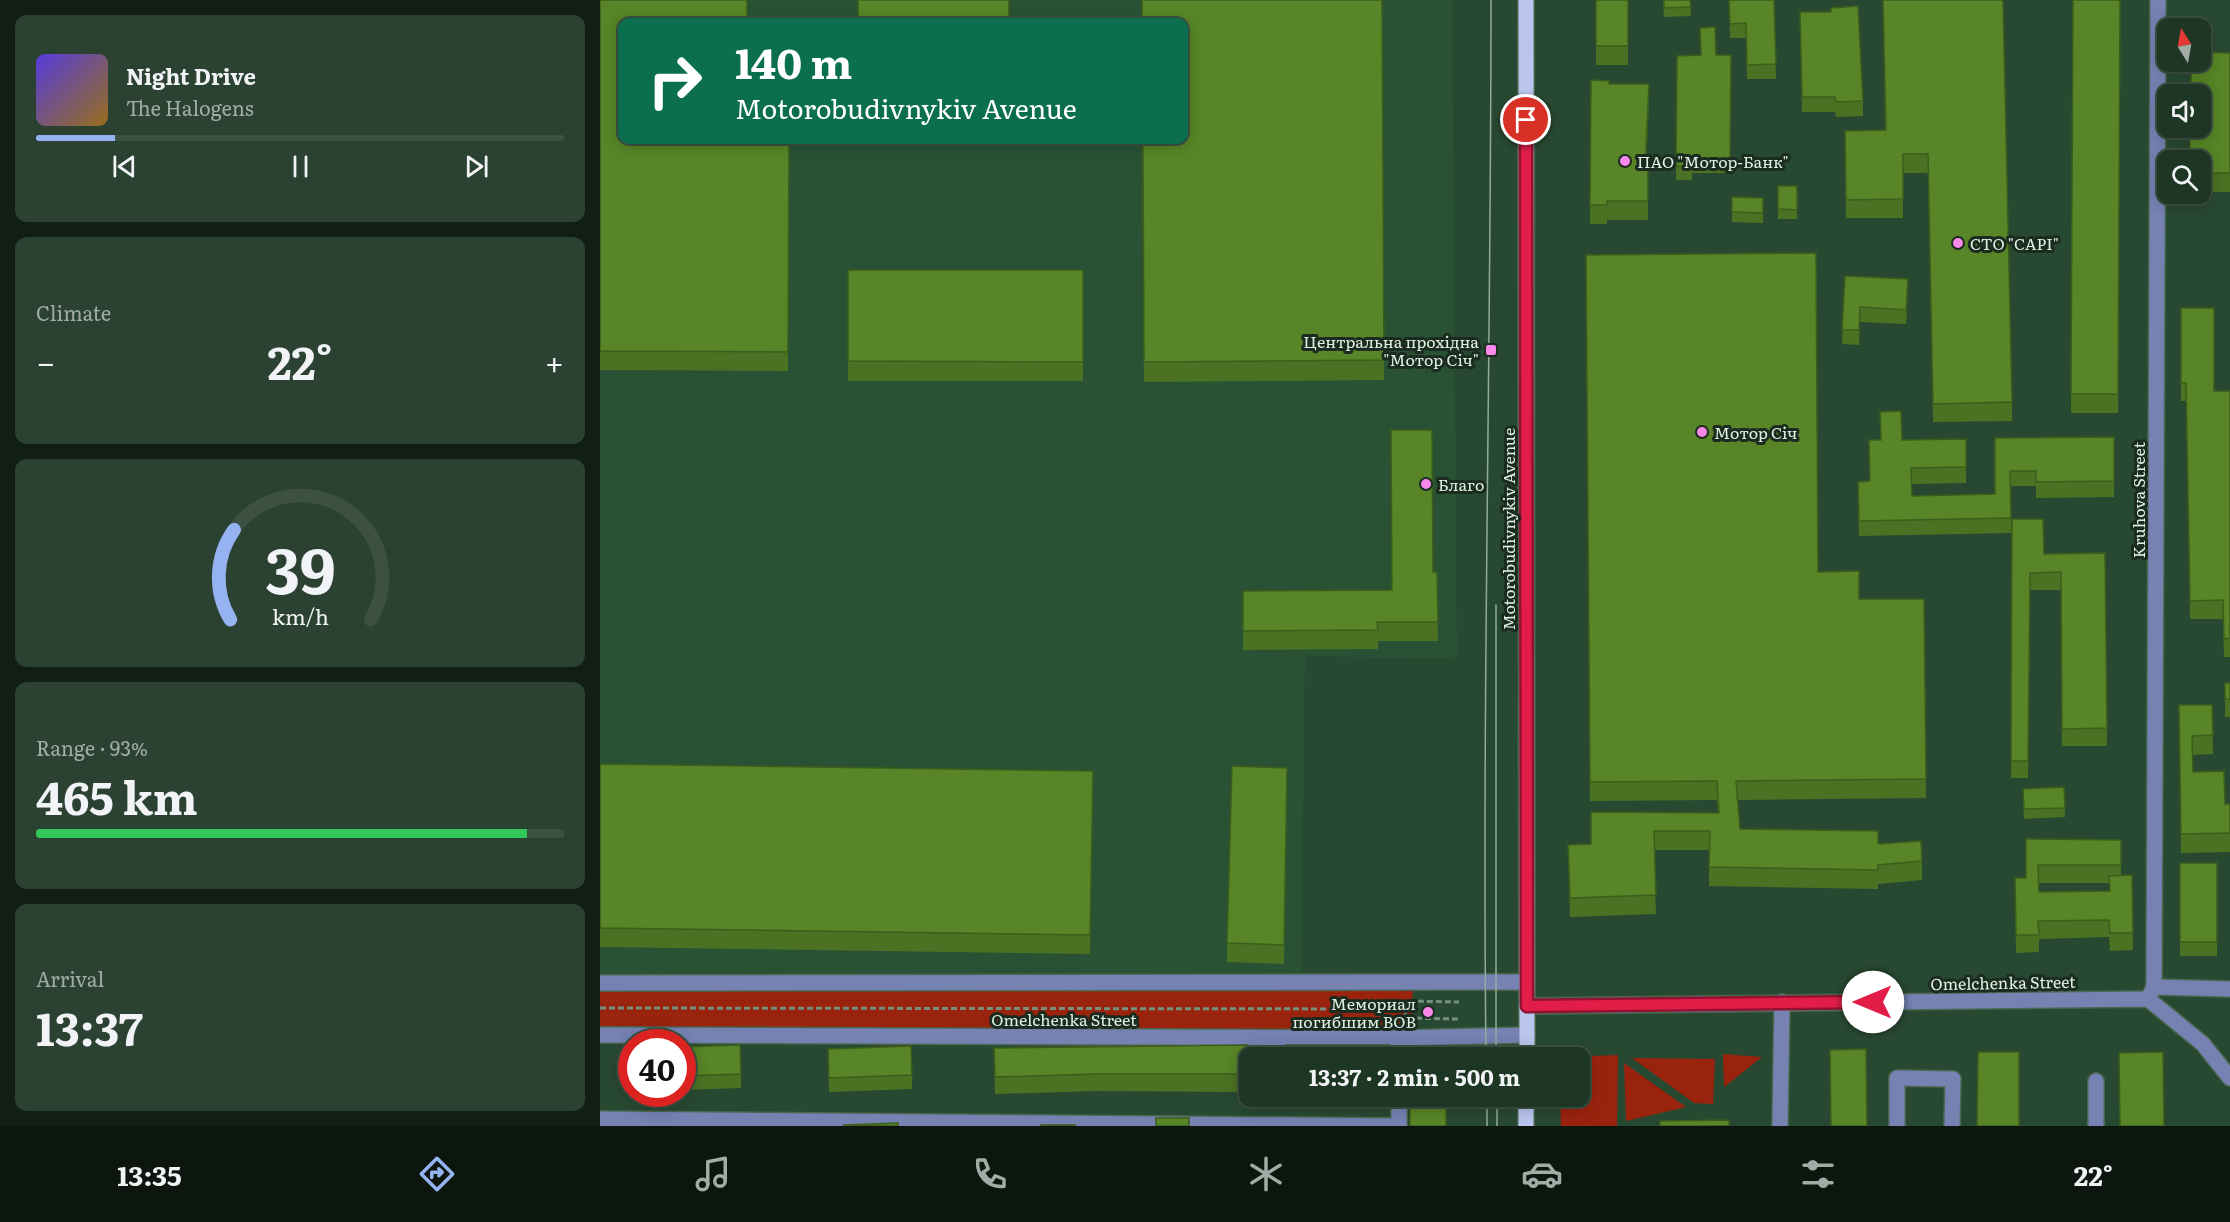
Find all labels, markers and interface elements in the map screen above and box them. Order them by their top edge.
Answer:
north arrow [2157,18,2211,72]
map controls [2157,18,2211,204]
text: 140 m [735,30,852,92]
icon: right [636,42,714,120]
text: Night Drive [126,59,256,92]
button: sound [2157,84,2211,138]
text: Motorobudivnykiv Avenue [735,87,1077,127]
text: The Halogens [126,92,254,122]
pin [1500,94,1551,145]
icon: arrive [1509,103,1542,136]
place label: ПАО "Мотор-Банк" [1637,149,1789,173]
icon: previous [108,150,141,183]
icon: pause [284,150,317,183]
icon: next [460,150,493,183]
button: search [2157,150,2211,204]
marker: ПАО "Мотор-Банк" [1618,154,1632,168]
place label: СТО "CAPI" [1970,231,2059,255]
marker: СТО "CAPI" [1951,236,1965,250]
text: Climate [36,297,111,327]
text: 22° [267,327,333,394]
place label: Центральна прохідна "Мотор Січ" [1303,329,1479,371]
text: − [36,336,55,385]
text: + [545,336,564,385]
marker: Центральна прохідна "Мотор Січ" [1484,343,1498,357]
place label: Мотор Січ [1714,420,1797,444]
marker: Мотор Січ [1695,425,1709,439]
street label: Motorobudivnykiv Avenue [1496,428,1520,630]
street label: Kruhova Street [2126,441,2150,558]
place label: Благо [1438,472,1484,496]
marker: Благо [1419,477,1433,491]
text: 39 [265,521,335,613]
text: km/h [271,600,329,632]
text: Range · 93% [36,732,148,762]
text: 465 km [36,762,198,829]
text: Arrival [36,963,104,993]
street label: Omelchenka Street [1930,969,2076,995]
position arrow [1841,970,1905,1034]
place label: Мемориал погибшим ВОВ [1293,991,1416,1033]
text: 13:37 [36,993,143,1060]
marker: Мемориал погибшим ВОВ [1421,1005,1435,1019]
street label: Omelchenka Street [991,1007,1137,1031]
speed limit sign: 40 [618,1029,696,1107]
text: 13:37 · 2 min · 500 m [1309,1060,1520,1093]
icon: directions [416,1153,458,1195]
icon: music [692,1153,734,1195]
icon: phone [969,1153,1011,1195]
icon: climate [1245,1153,1287,1195]
icon: car [1521,1153,1563,1195]
icon: filters [1797,1153,1839,1195]
text: 13:35 [117,1154,182,1194]
text: 22° [2074,1154,2113,1194]

